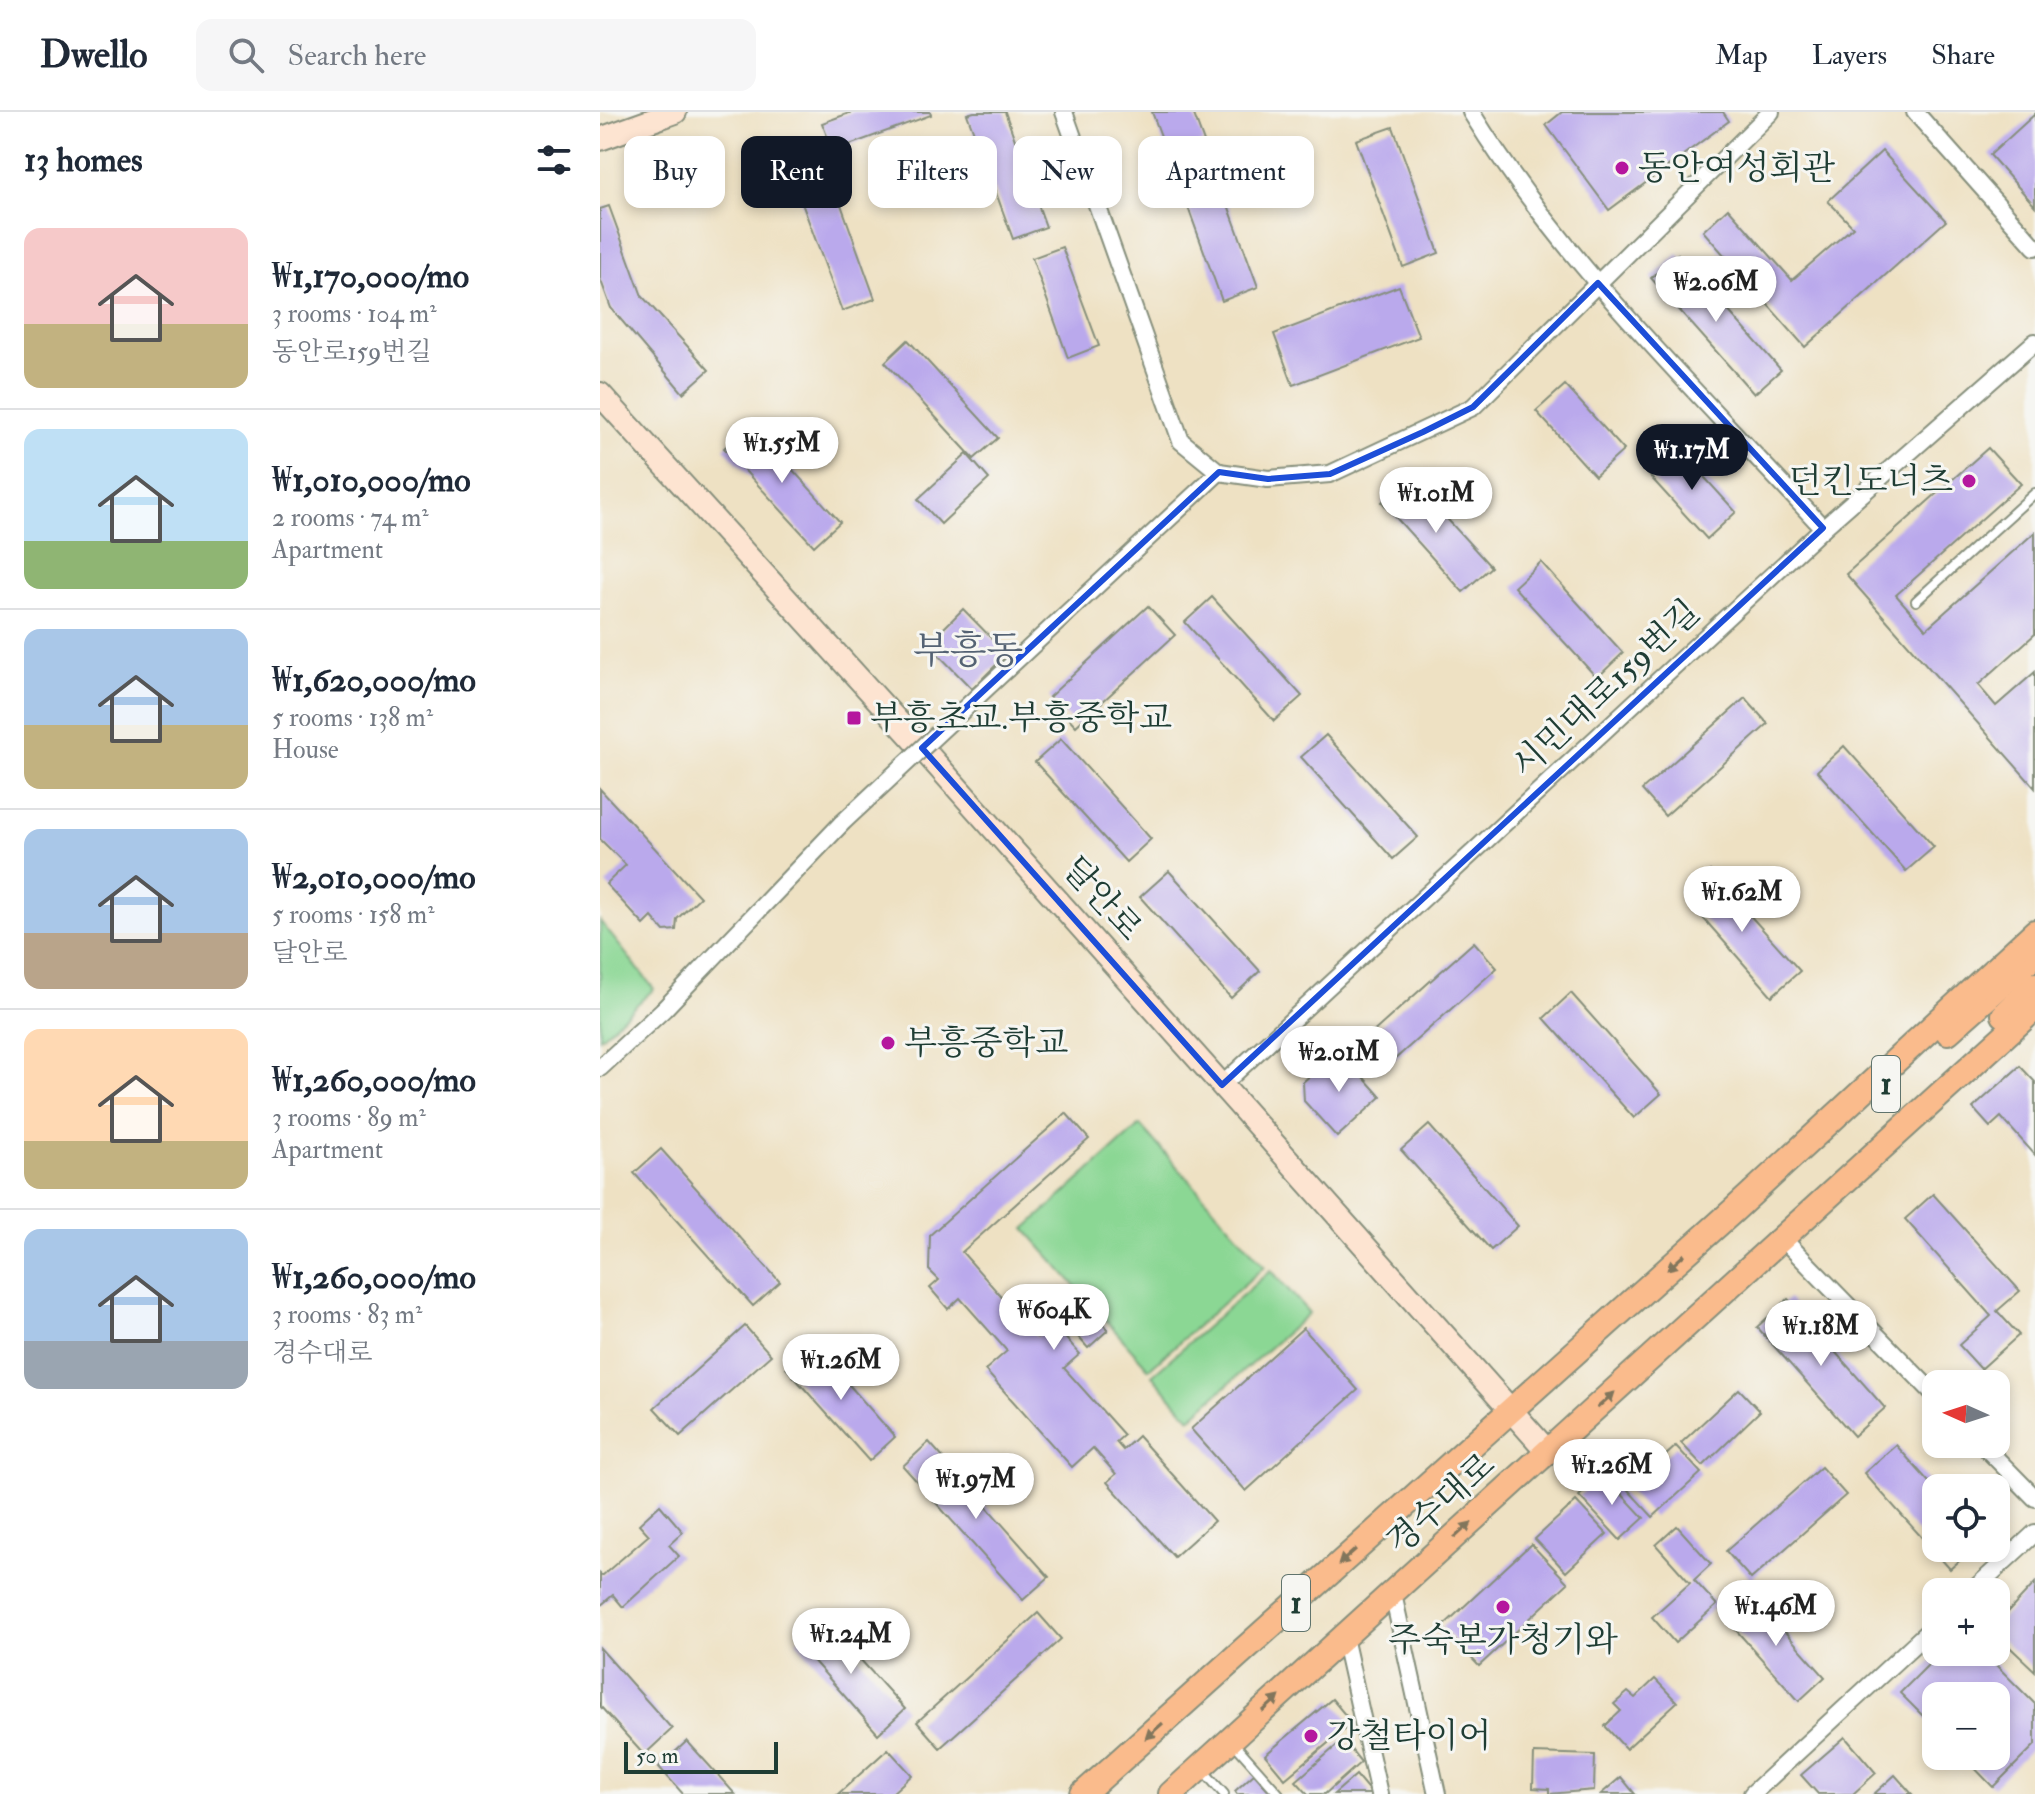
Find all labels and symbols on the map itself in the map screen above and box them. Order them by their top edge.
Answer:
place label: 동안여성회관 [1638,147,1835,190]
marker: 동안여성회관 [1613,159,1631,177]
pin: ₩2.06M [1651,256,1781,324]
pin: ₩1.55M [717,417,847,485]
pin: ₩1.17M [1627,424,1757,492]
place label: 던킨도너츠 [1789,460,1953,503]
pin: ₩1.01M [1371,467,1501,535]
marker: 던킨도너츠 [1960,472,1978,490]
street label: 시민대로159번길 [1503,591,1709,787]
district label: 부흥동 [913,627,1023,675]
place label: 부흥초교.부흥중학교 [870,697,1172,740]
marker: 부흥초교.부흥중학교 [845,709,863,727]
street label: 달안로 [1053,848,1151,950]
pin: ₩1.62M [1677,866,1807,934]
place label: 부흥중학교 [904,1022,1068,1065]
pin: ₩2.01M [1274,1026,1404,1094]
marker: 부흥중학교 [879,1034,897,1052]
road number: 1 [1872,1056,1900,1112]
one-way arrow [1666,1253,1686,1270]
pin: ₩604K [998,1284,1110,1352]
pin: ₩1.18M [1756,1300,1886,1368]
pin: ₩1.26M [776,1334,906,1402]
north arrow [1922,1370,2010,1458]
one-way arrow [1596,1391,1615,1409]
pin: ₩1.26M [1547,1439,1677,1507]
street label: 경수대로 [1378,1444,1504,1564]
pin: ₩1.97M [911,1453,1041,1521]
one-way arrow [1454,1521,1473,1539]
one-way arrow [1337,1548,1357,1566]
road number: 1 [1282,1575,1310,1631]
pin: ₩1.46M [1711,1580,1841,1648]
marker: 주숙본가청기와 [1494,1598,1512,1616]
pin: ₩1.24M [786,1608,916,1676]
place label: 주숙본가청기와 [1388,1619,1618,1662]
one-way arrow [1261,1696,1280,1714]
place label: 강철타이어 [1327,1715,1491,1758]
one-way arrow [1144,1721,1163,1739]
marker: 강철타이어 [1302,1727,1320,1745]
scale bar [624,1738,778,1774]

